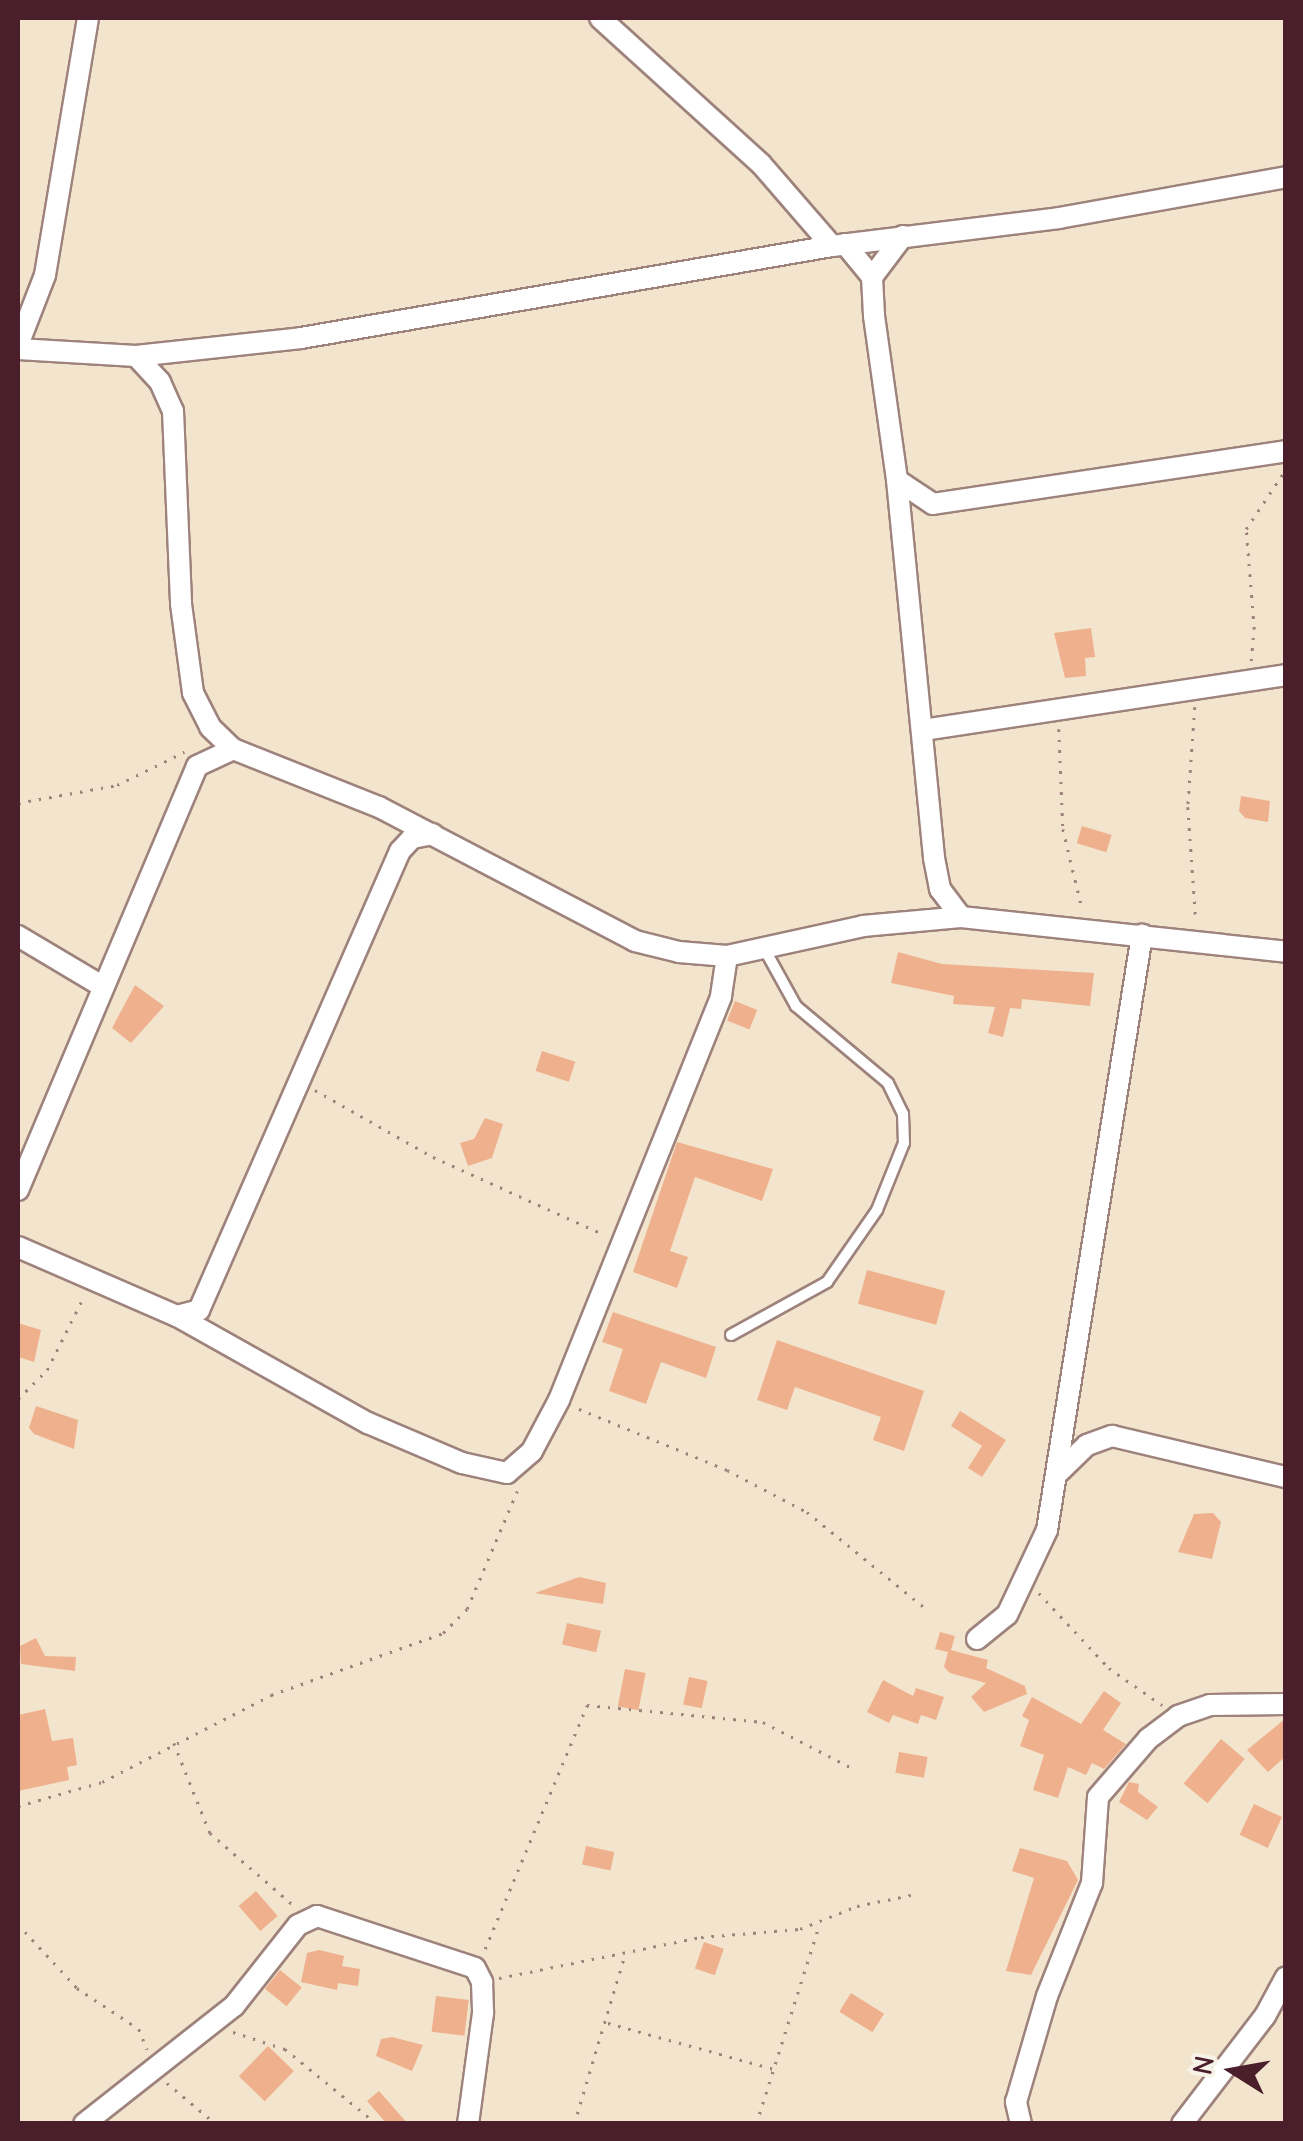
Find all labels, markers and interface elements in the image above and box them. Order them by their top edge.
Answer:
north arrow [1183,2021,1283,2121]
text: N [1186,2053,1221,2077]

